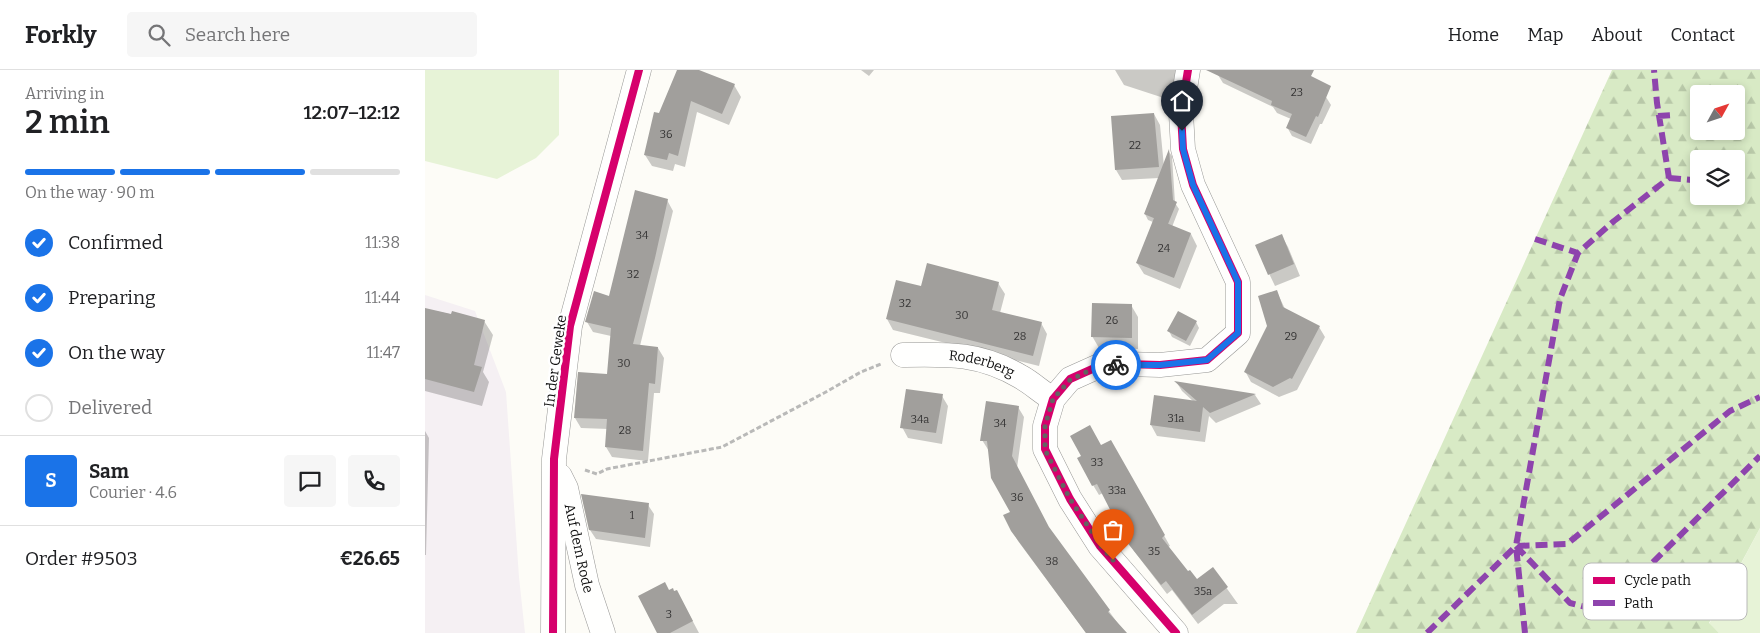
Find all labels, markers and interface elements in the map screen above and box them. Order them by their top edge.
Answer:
search box [127,12,477,57]
text: Forkly [25,21,97,49]
icon: search [145,21,173,49]
text: Search here [185,23,290,46]
text: Home [1448,24,1499,46]
text: Map [1527,24,1563,46]
text: About [1591,24,1642,46]
text: Contact [1670,24,1735,46]
pin [1161,80,1203,131]
text: Arriving in [25,84,104,103]
north arrow [1690,85,1745,140]
map controls [1690,85,1745,205]
house number: 23 [1291,86,1303,99]
icon: home [1168,87,1196,115]
text: 12:07–12:12 [304,101,400,124]
text: 2 min [25,103,110,141]
house number: 36 [660,128,672,141]
house number: 22 [1129,139,1141,152]
button: layers [1690,150,1745,205]
text: On the way · 90 m [25,183,155,202]
icon: check [25,229,53,257]
house number: 34 [636,229,649,242]
text: Confirmed [68,231,163,254]
text: 11:38 [365,233,400,252]
house number: 24 [1158,242,1171,255]
house number: 32 [627,268,639,281]
icon: check [25,284,53,312]
text: Preparing [68,286,156,309]
text: 11:44 [365,288,400,307]
house number: 32 [899,297,911,310]
house number: 30 [955,309,969,322]
street label: In der Geweke [541,314,570,408]
house number: 26 [1106,314,1118,327]
house number: 28 [1014,330,1026,343]
house number: 29 [1285,330,1297,343]
icon: check [25,339,53,367]
courier [1091,340,1141,390]
text: On the way [68,341,165,364]
text: 11:47 [366,343,400,362]
street label: Roderberg [948,347,1018,381]
icon: bike [1102,351,1130,379]
house number: 30 [617,357,631,370]
text: Delivered [68,396,152,419]
house number: 31a [1168,412,1184,425]
house number: 34a [911,413,929,426]
house number: 34 [994,417,1007,430]
house number: 28 [619,424,631,437]
button: chat [284,455,336,507]
button: phone [348,455,400,507]
house number: 33 [1091,456,1103,469]
text: Sam [89,460,129,483]
text: S [45,469,57,492]
text: Courier · 4.6 [89,483,177,502]
house number: 33a [1108,484,1126,497]
house number: 36 [1011,491,1023,504]
street label: Auf dem Rode [561,502,597,595]
house number: 1 [630,509,635,522]
pin [1092,509,1134,560]
icon: bag [1099,516,1127,544]
house number: 35 [1148,545,1160,558]
text: Order #9503 [25,547,138,570]
text: €26.65 [340,547,400,570]
house number: 38 [1046,555,1058,568]
legend [1583,563,1747,620]
text: Cycle path [1624,572,1691,589]
house number: 35a [1194,585,1212,598]
text: Path [1624,595,1654,612]
house number: 3 [666,608,672,621]

